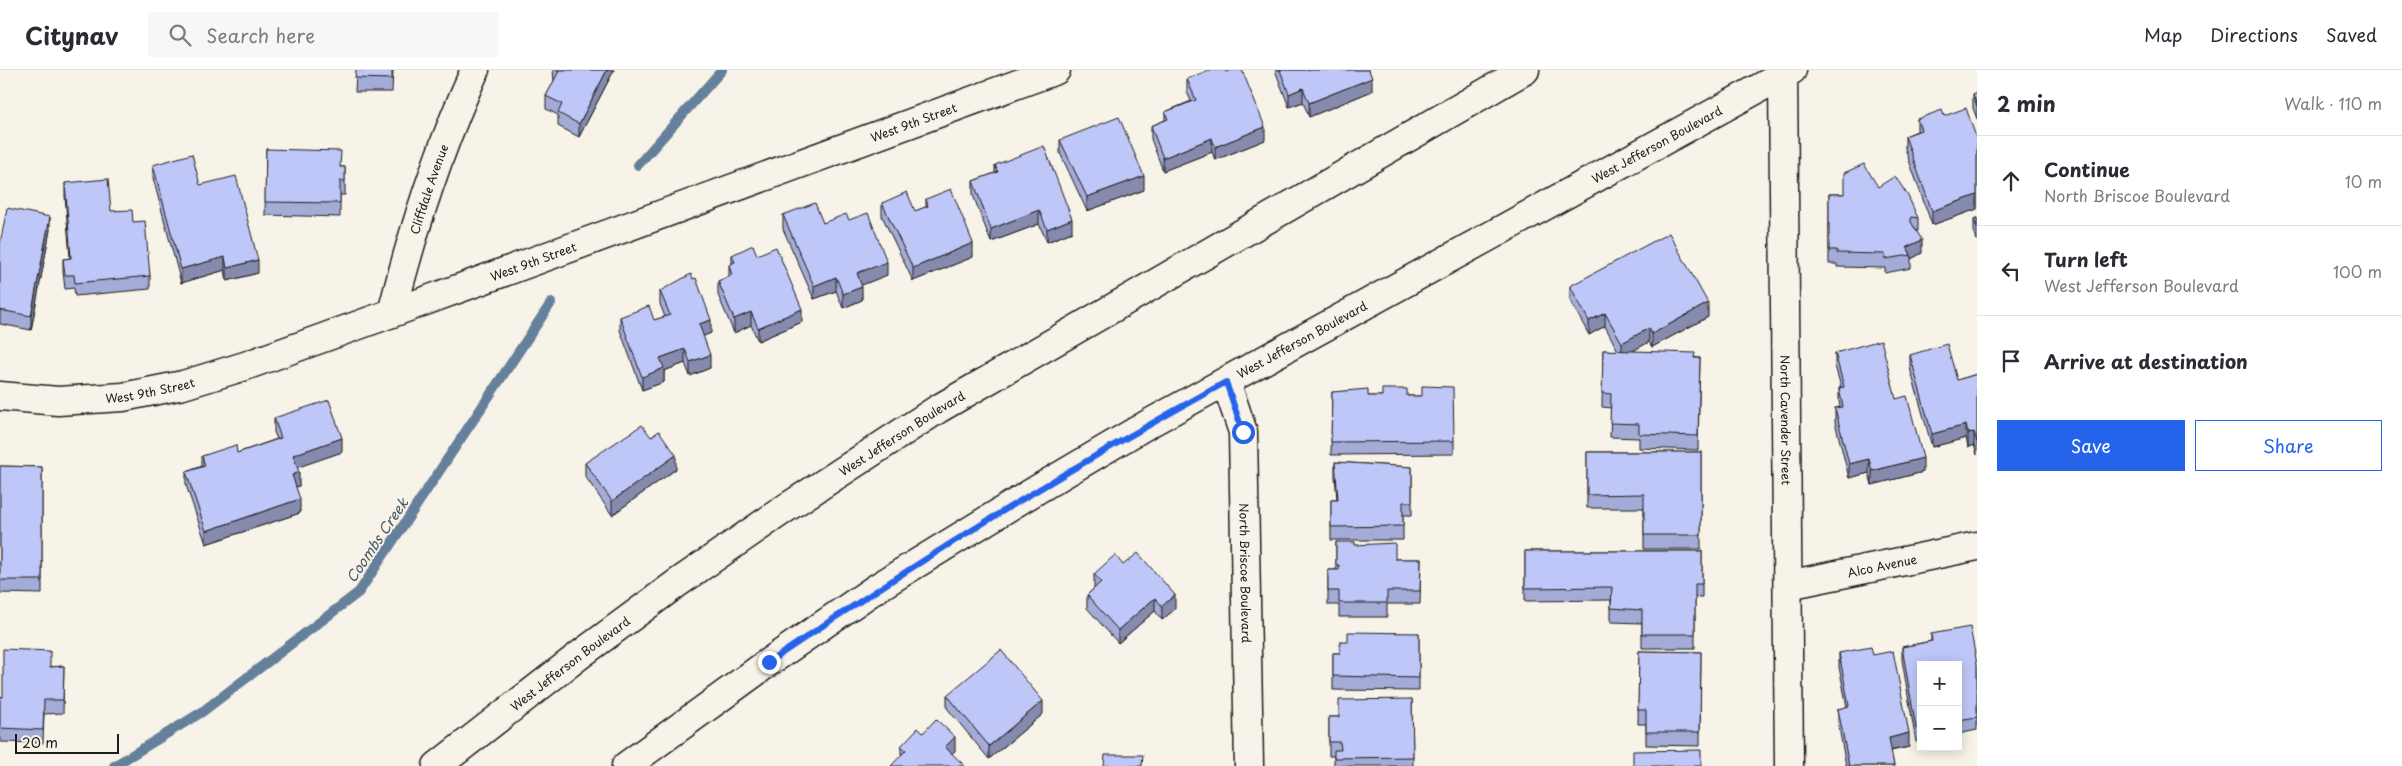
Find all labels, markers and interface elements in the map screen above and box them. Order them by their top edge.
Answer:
search box [148,12,498,57]
text: Citynav [25,17,118,53]
icon: search [166,21,194,49]
text: Search here [206,21,315,49]
text: Map [2144,21,2182,48]
text: Directions [2210,21,2298,48]
text: Saved [2326,21,2377,48]
text: 2 min [1997,87,2056,119]
text: Walk · 110 m [2284,91,2382,115]
street label: West 9th Street [868,98,959,146]
street label: West Jefferson Boulevard [1588,101,1726,187]
street label: Cliffdale Avenue [405,142,452,236]
text: Continue [2044,155,2130,183]
icon: ahead [1997,167,2025,195]
text: 10 m [2345,169,2382,193]
text: North Briscoe Boulevard [2044,183,2230,207]
street label: West 9th Street [488,237,579,285]
text: Turn left [2044,245,2128,273]
icon: left [1997,257,2025,285]
text: 100 m [2333,259,2382,283]
text: West Jefferson Boulevard [2044,273,2239,297]
street label: West Jefferson Boulevard [1233,296,1371,383]
icon: arrive [1997,347,2025,375]
text: Arrive at destination [2044,347,2248,375]
street label: North Cavender Street [1776,355,1796,485]
street label: West 9th Street [105,373,197,407]
street label: West Jefferson Boulevard [835,386,969,480]
button: Save [1997,420,2185,471]
button: Share [2195,420,2382,471]
route start [1232,421,1255,444]
water label: Coombs Creek [341,492,414,587]
street label: North Briscoe Boulevard [1235,503,1256,644]
street label: Alco Avenue [1846,550,1919,582]
street label: West Jefferson Boulevard [506,612,634,715]
route end [758,651,781,674]
map controls [1917,661,1962,751]
button: + [1917,661,1962,706]
button: − [1917,706,1962,751]
scale bar [15,731,119,754]
text: 20 m [22,732,58,753]

